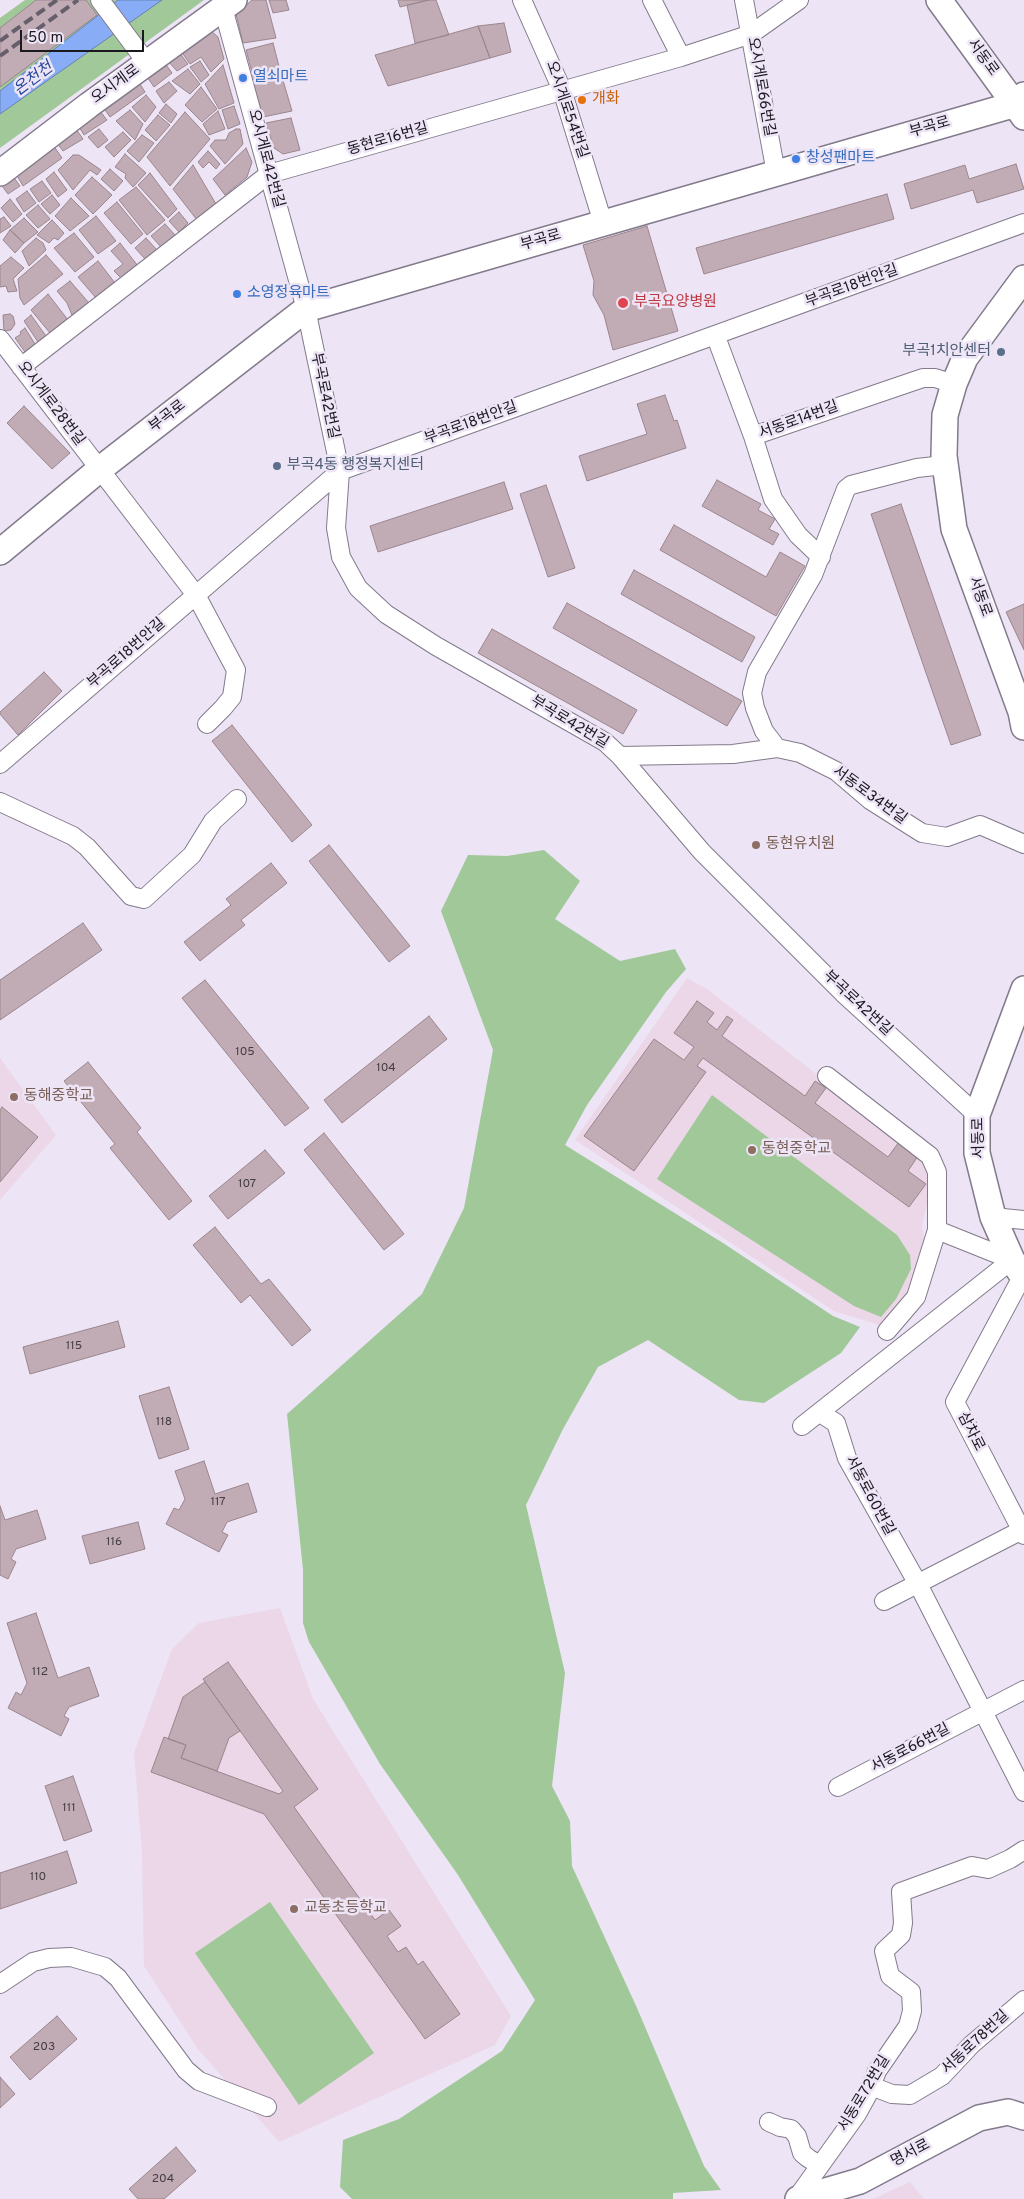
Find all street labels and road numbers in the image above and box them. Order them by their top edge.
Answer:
street label: 오시게로66번길 [742,36,778,138]
street label: 서동로 [963,36,1001,80]
street label: 오시게로54번길 [541,59,591,161]
street label: 오시게로 [88,61,144,109]
street label: 오시게로42번길 [243,108,287,210]
street label: 부곡로 [908,114,952,142]
street label: 동현로16번길 [345,120,431,160]
street label: 부곡로 [519,227,563,255]
street label: 부곡로18번안길 [803,262,901,312]
street label: 부곡로42번길 [306,351,342,441]
street label: 오시게로28번길 [12,358,88,450]
street label: 부곡로 [146,397,190,437]
street label: 서동로14번길 [757,398,841,444]
street label: 부곡로18번안길 [422,399,520,449]
street label: 서동로 [963,574,995,620]
street label: 부곡로18번안길 [84,615,170,693]
street label: 부곡로42번길 [527,693,611,753]
street label: 서동로34번길 [828,763,910,829]
street label: 부곡로42번길 [819,968,895,1040]
street label: 서동로 [971,1117,989,1159]
street label: 삼차로 [953,1409,987,1455]
street label: 서동로60번길 [840,1453,898,1539]
street label: 서동로66번길 [868,1721,954,1777]
street label: 서동로78번길 [939,2007,1013,2079]
street label: 서동로72번길 [835,2053,895,2135]
street label: 명서로 [888,2136,934,2172]

